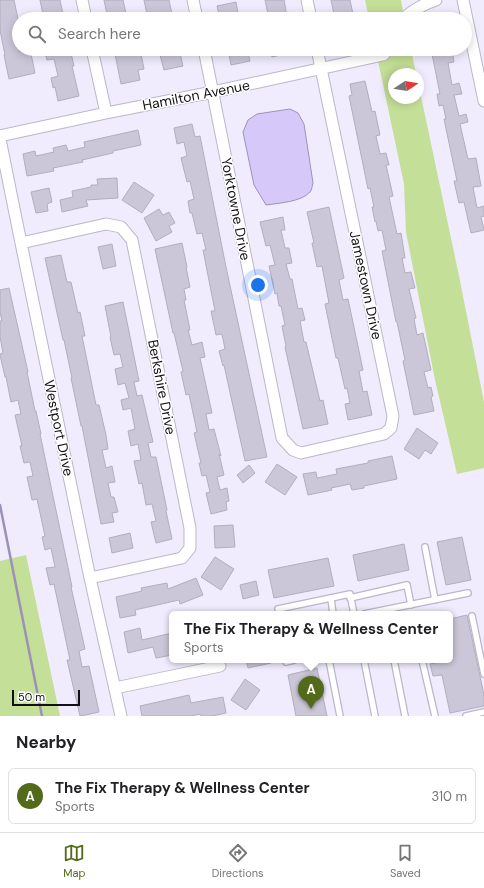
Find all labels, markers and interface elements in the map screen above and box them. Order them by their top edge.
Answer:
search box [12,12,472,56]
icon: search [26,23,48,45]
text: Search here [58,24,141,44]
north arrow [388,68,424,104]
street label: Hamilton Avenue [141,76,251,114]
street label: Yorktowne Drive [217,156,255,262]
street label: Jamestown Drive [346,229,386,341]
your location [248,275,268,295]
street label: Berkshire Drive [144,338,180,436]
street label: Westport Drive [40,378,78,478]
popup [169,611,453,663]
text: The Fix Therapy & Wellness Center [184,619,438,639]
text: Sports [184,639,224,656]
pin: A [298,676,324,709]
scale bar [12,688,80,707]
text: 50 m [18,690,45,704]
text: Nearby [16,731,76,753]
text: The Fix Therapy & Wellness Center [55,778,310,798]
text: A [25,788,35,805]
text: 310 m [432,788,467,805]
text: Sports [55,798,95,815]
tab: Map [63,842,85,880]
tab: Directions [212,842,264,880]
tab: Saved [390,842,421,880]

